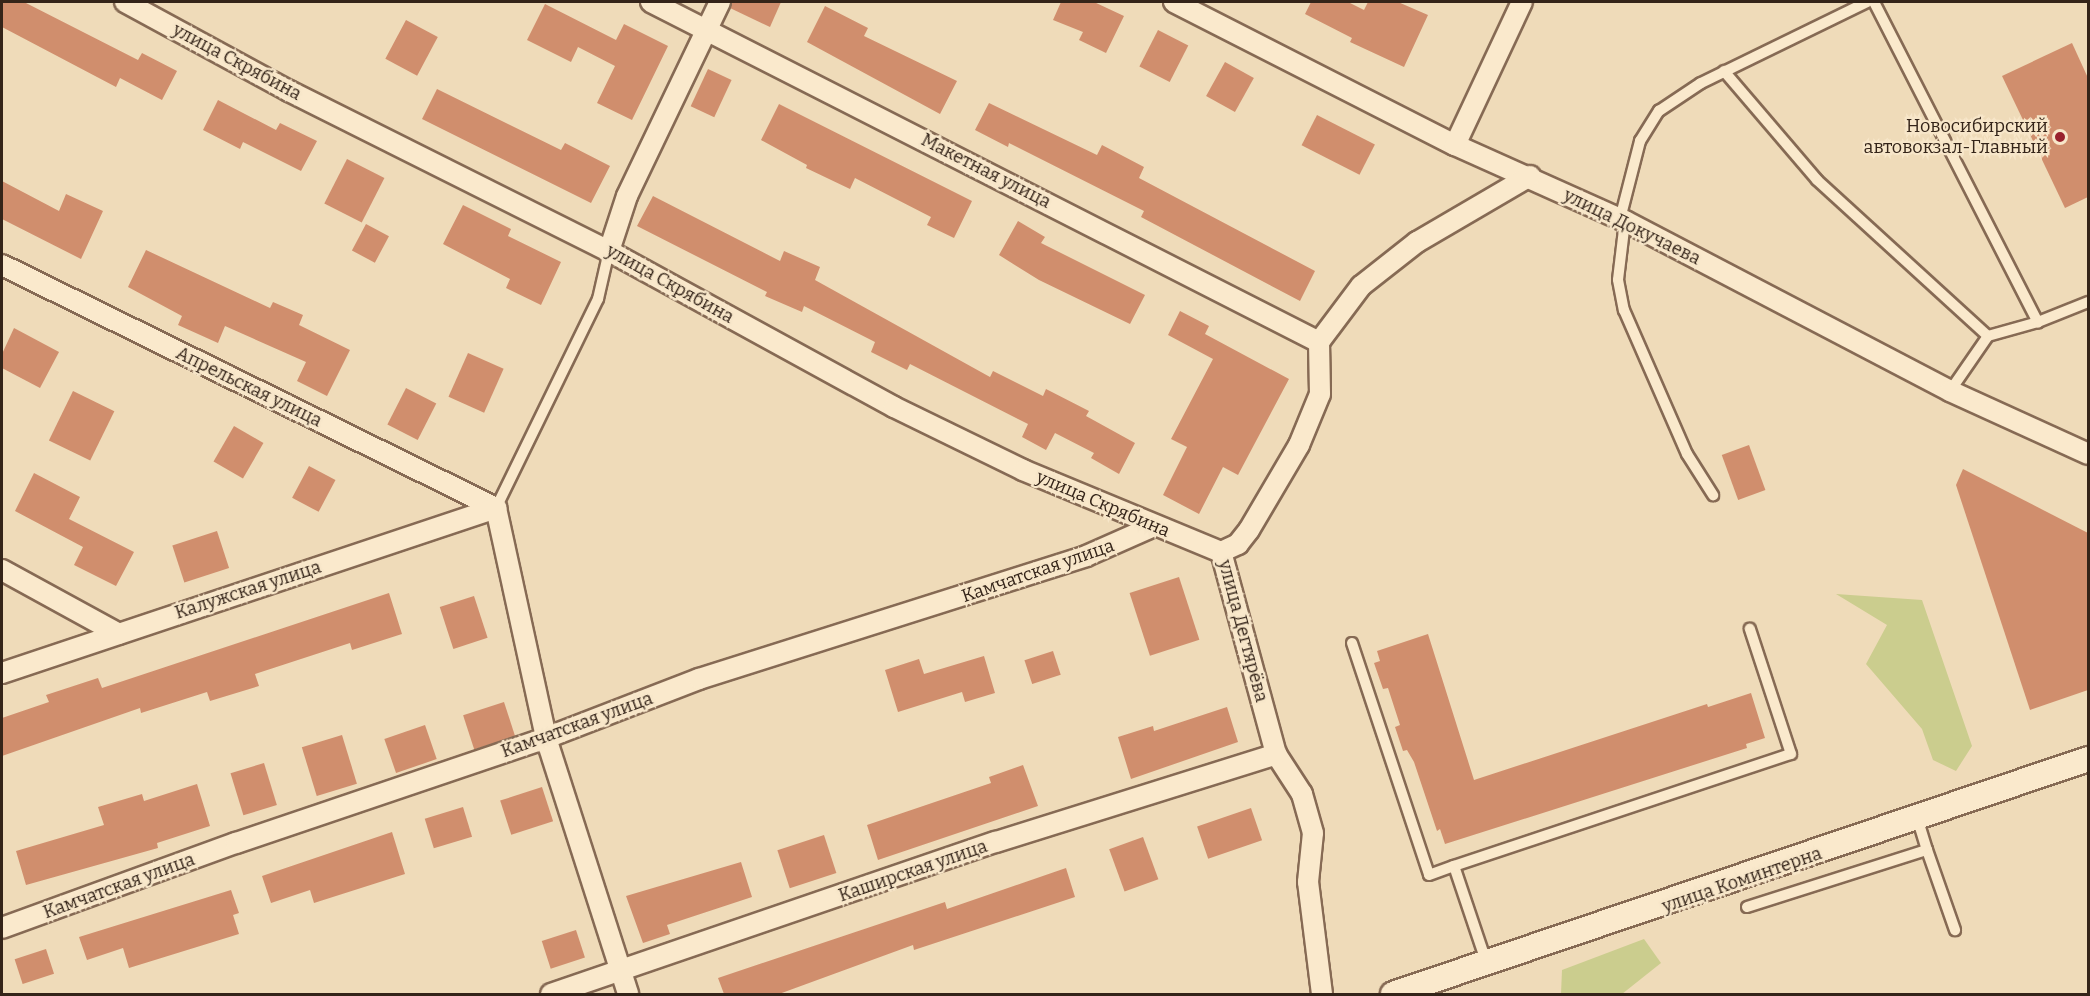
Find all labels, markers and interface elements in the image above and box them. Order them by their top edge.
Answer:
street label: улица Скрябина [169,19,305,105]
place label: Новосибирский автовокзал-Главный [1864,116,2048,158]
street label: Макетная улица [918,129,1054,213]
marker: Новосибирский автовокзал-Главный [2053,130,2067,144]
street label: улица Докучаева [1560,184,1704,270]
street label: улица Скрябина [602,240,738,328]
street label: Апрельская улица [172,342,326,432]
street label: улица Скрябина [1033,466,1173,542]
street label: Камчатская улица [959,535,1117,607]
street label: Калужская улица [172,556,324,624]
street label: улица Дегтярёва [1214,558,1272,704]
street label: Камчатская улица [498,688,656,762]
street label: Каширская улица [836,835,990,907]
street label: улица Коминтерна [1659,843,1825,917]
street label: Камчатская улица [40,849,198,923]

